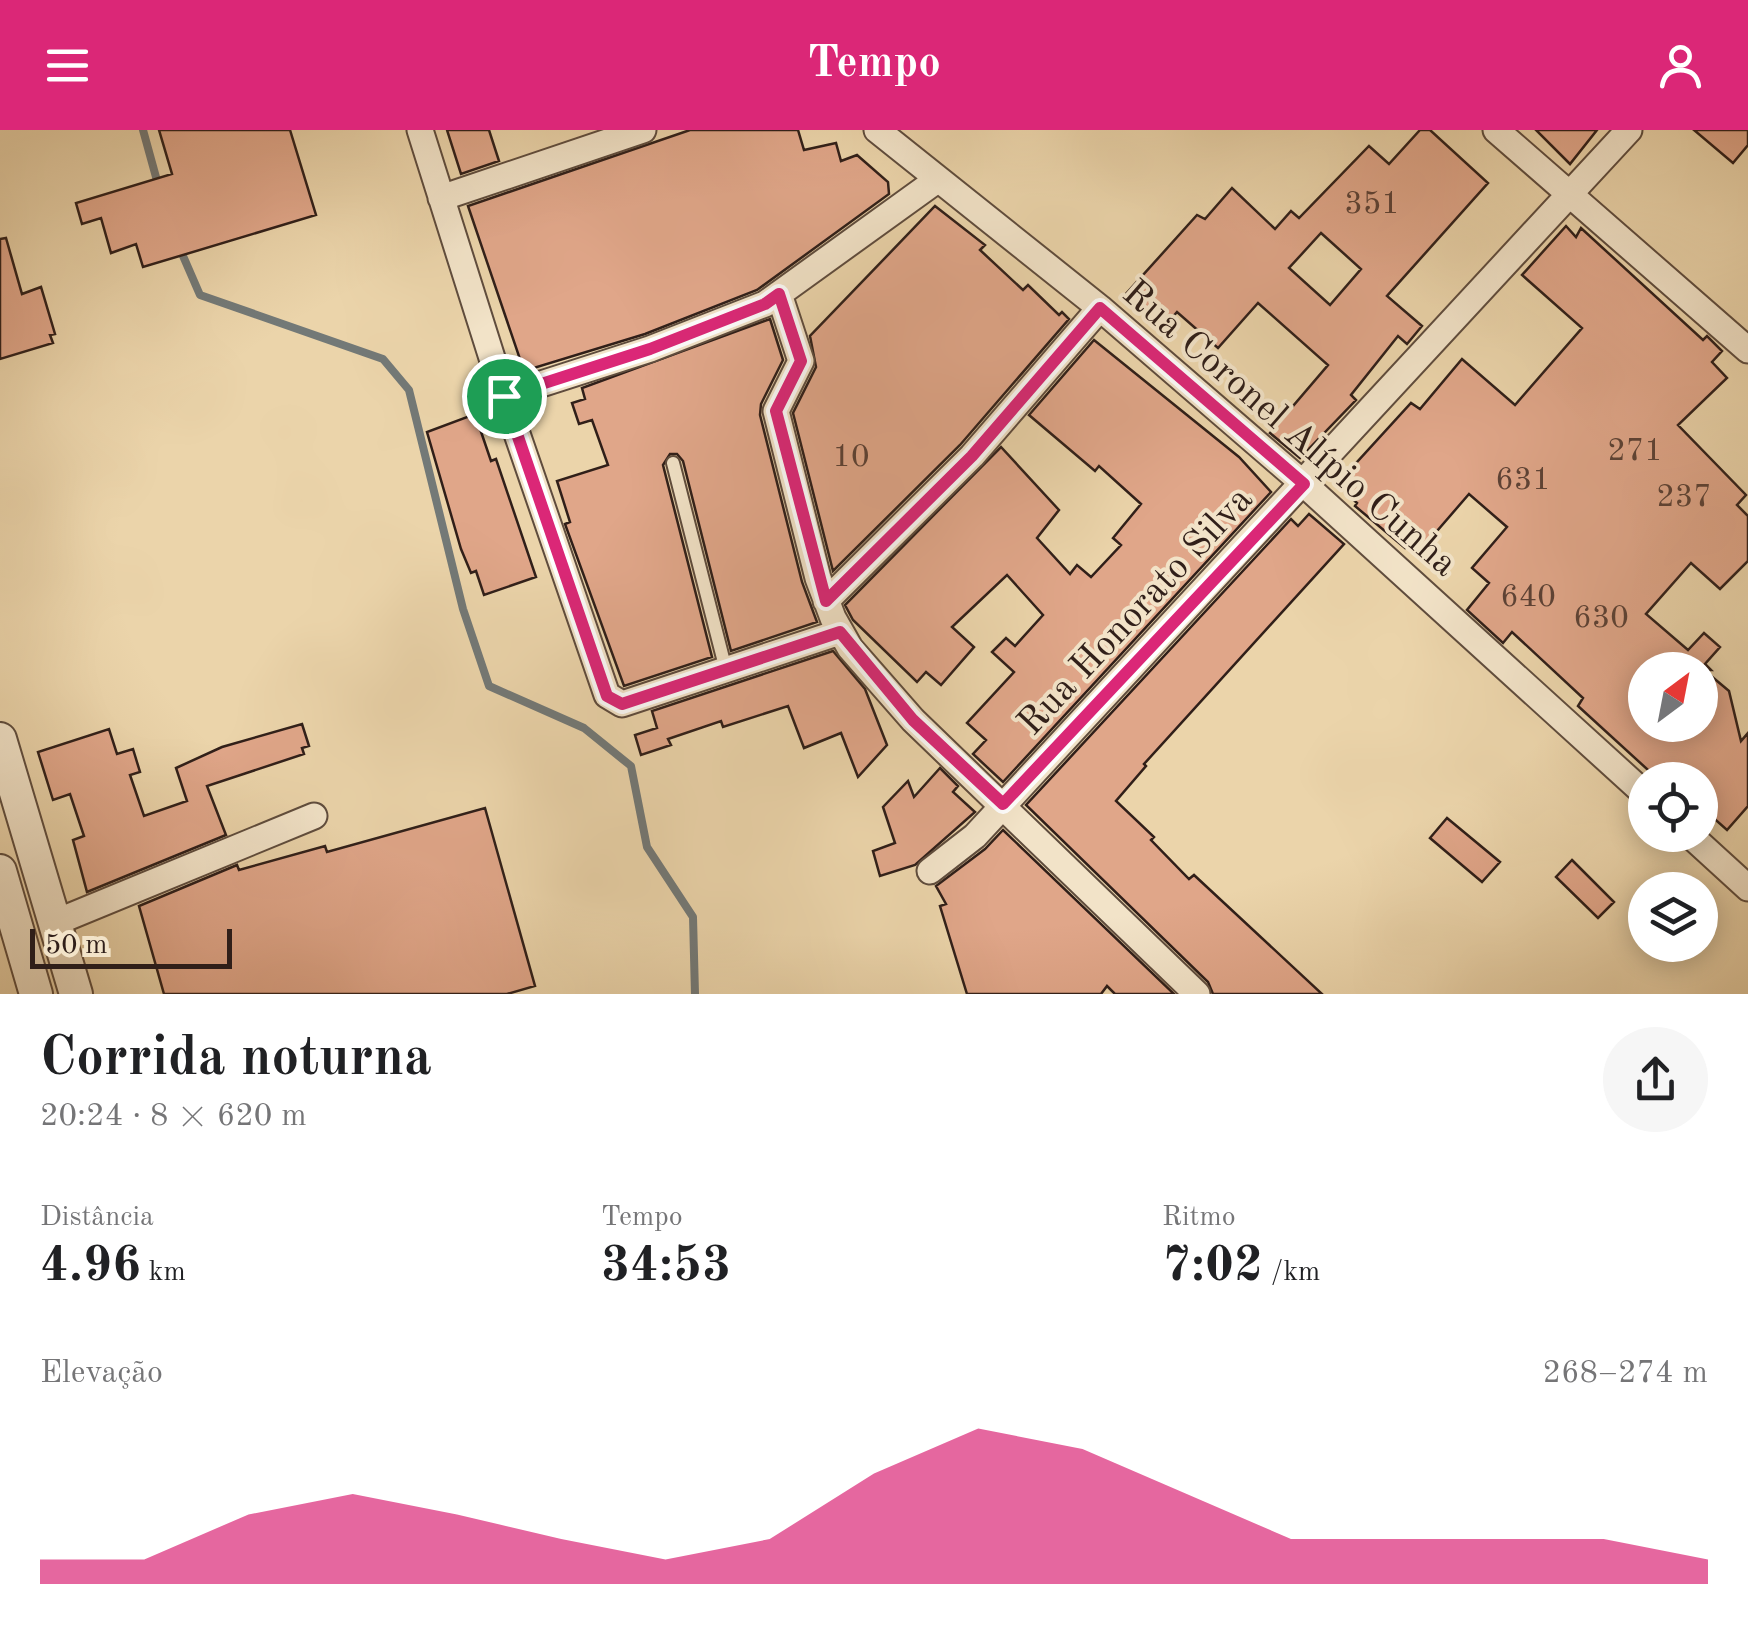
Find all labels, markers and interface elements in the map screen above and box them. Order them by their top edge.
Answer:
icon: menu [40,38,95,93]
icon: person [1653,38,1708,93]
text: Tempo [807,42,941,87]
house number: 351 [1344,189,1400,221]
street label: Rua Coronel Alípio Cunha [1115,274,1464,585]
pin [462,354,547,439]
icon: arrive [477,369,532,424]
house number: 271 [1607,436,1663,468]
house number: 10 [832,442,870,474]
house number: 631 [1495,465,1551,497]
street label: Rua Honorato Silva [1012,480,1261,743]
house number: 237 [1656,482,1712,514]
house number: 640 [1500,582,1556,614]
house number: 630 [1573,603,1629,635]
north arrow [1628,652,1718,742]
map controls [1628,652,1718,962]
button: locate [1628,762,1718,852]
button: layers [1628,872,1718,962]
scale bar [30,924,232,968]
text: 50 m [45,932,108,960]
button: share [1603,1027,1708,1132]
text: Corrida noturna [40,1032,432,1087]
text: 20:24 · 8 × 620 m [40,1101,307,1133]
text: Distância [40,1204,154,1232]
text: Tempo [601,1204,683,1232]
text: Ritmo [1162,1204,1236,1232]
text: 4.96 [40,1242,141,1292]
text: 34:53 [601,1242,731,1292]
text: 7:02 [1162,1242,1263,1292]
text: km [141,1259,186,1287]
text: /km [1263,1259,1320,1287]
text: Elevação [40,1358,163,1390]
text: 268–274 m [1542,1358,1708,1390]

